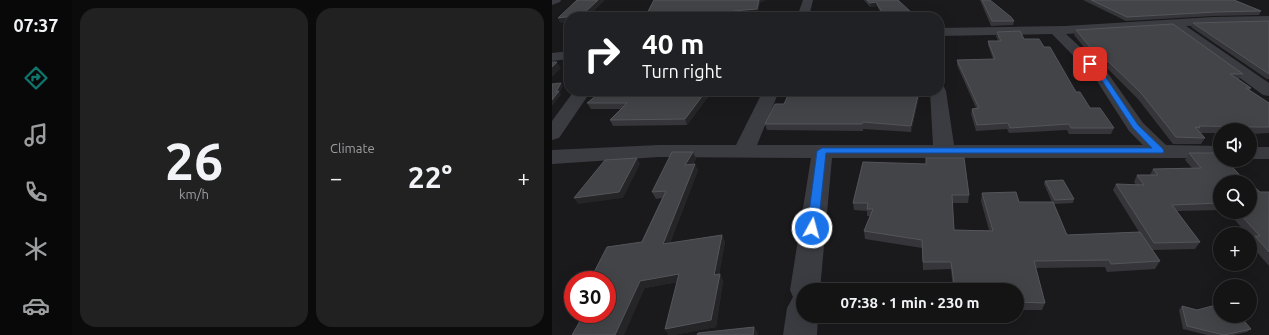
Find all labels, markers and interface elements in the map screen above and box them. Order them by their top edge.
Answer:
text: 07:37 [13,15,59,35]
icon: right [576,28,628,80]
text: 40 m [642,28,704,59]
pin [1073,47,1107,81]
icon: arrive [1079,53,1101,75]
text: Turn right [642,61,722,81]
icon: directions [22,64,50,92]
icon: music [22,121,50,149]
map controls [1213,123,1257,323]
button: sound [1213,123,1257,167]
text: 26 [165,132,223,190]
text: Climate [330,141,375,155]
text: 22° [408,160,452,194]
text: − [330,165,342,190]
text: + [518,165,530,190]
button: search [1213,175,1257,219]
icon: phone [22,178,50,206]
text: km/h [179,187,209,201]
position arrow [791,207,833,249]
button: + [1213,227,1257,271]
icon: climate [22,235,50,263]
speed limit sign: 30 [564,271,616,323]
button: − [1213,279,1257,323]
icon: car [22,292,50,320]
text: 07:38 · 1 min · 230 m [841,294,979,311]

